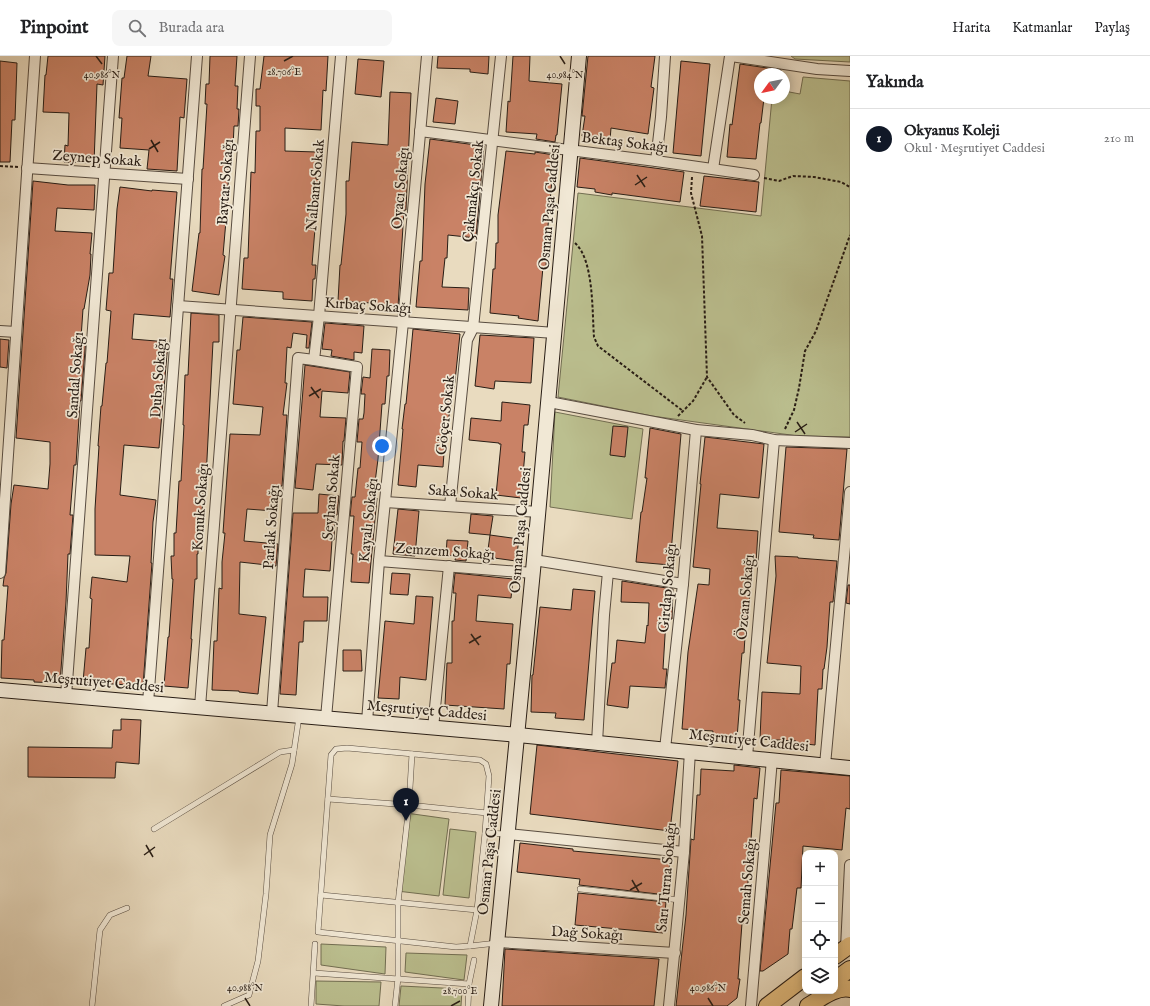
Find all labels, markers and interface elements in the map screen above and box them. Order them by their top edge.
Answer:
search box [112,10,392,46]
text: Pinpoint [20,16,88,40]
icon: search [126,17,148,39]
text: Burada ara [158,18,224,37]
text: Harita [952,19,990,37]
text: Katmanlar [1012,19,1073,37]
text: Paylaş [1095,19,1130,37]
text: 28.706°E [267,66,301,79]
north arrow [754,68,790,104]
text: 40.986°N [84,69,120,82]
text: 40.984°N [547,69,584,82]
text: Yakında [866,72,924,93]
text: Okyanus Koleji [904,121,1000,140]
street label: Bektaş Sokağı [580,128,669,157]
text: 1 [877,130,881,147]
text: 210 m [1104,130,1134,147]
street label: Nalbant Sokak [302,137,329,232]
street label: Baytar Sokağı [213,138,238,226]
street label: Çakmakçı Sokak [459,138,488,243]
text: Okul · Meşrutiyet Caddesi [904,140,1045,157]
street label: Osman Paşa Caddesi [535,143,564,271]
street label: Zeynep Sokak [52,146,143,171]
street label: Oyacı Sokağı [387,146,414,230]
street label: Kırbaç Sokağı [324,293,412,318]
street label: Sandal Sokağı [63,331,88,419]
street label: Duba Sokağı [146,337,171,419]
street label: Göçer Sokak [432,373,459,456]
your location [372,436,392,456]
street label: Seyhan Sokak [318,453,345,541]
street label: Konuk Sokağı [188,462,213,552]
street label: Osman Paşa Caddesi [506,466,535,594]
street label: Kayalı Sokağı [355,477,382,563]
street label: Saka Sokak [427,481,500,504]
street label: Parlak Sokağı [259,484,284,570]
street label: Zemzem Sokağı [394,539,496,564]
street label: Girdap Sokağı [654,543,681,634]
street label: Özcan Sokağı [732,553,759,641]
street label: Meşrutiyet Caddesi [43,668,165,697]
street label: Meşrutiyet Caddesi [366,696,488,725]
street label: Meşrutiyet Caddesi [688,725,810,756]
pin: 1 [393,788,419,821]
street label: Osman Paşa Caddesi [473,788,506,916]
street label: Sarı Turna Sokağı [652,821,681,933]
street label: Semah Sokağı [734,837,761,925]
map controls [802,850,838,994]
button: + [802,850,838,886]
button: − [802,886,838,922]
street label: Dağ Sokağı [550,922,624,945]
button: locate [802,922,838,958]
button: layers [802,958,838,994]
text: 40.988°N [227,982,263,995]
text: 40.986°N [690,982,726,995]
text: 28.700°E [443,985,477,998]

